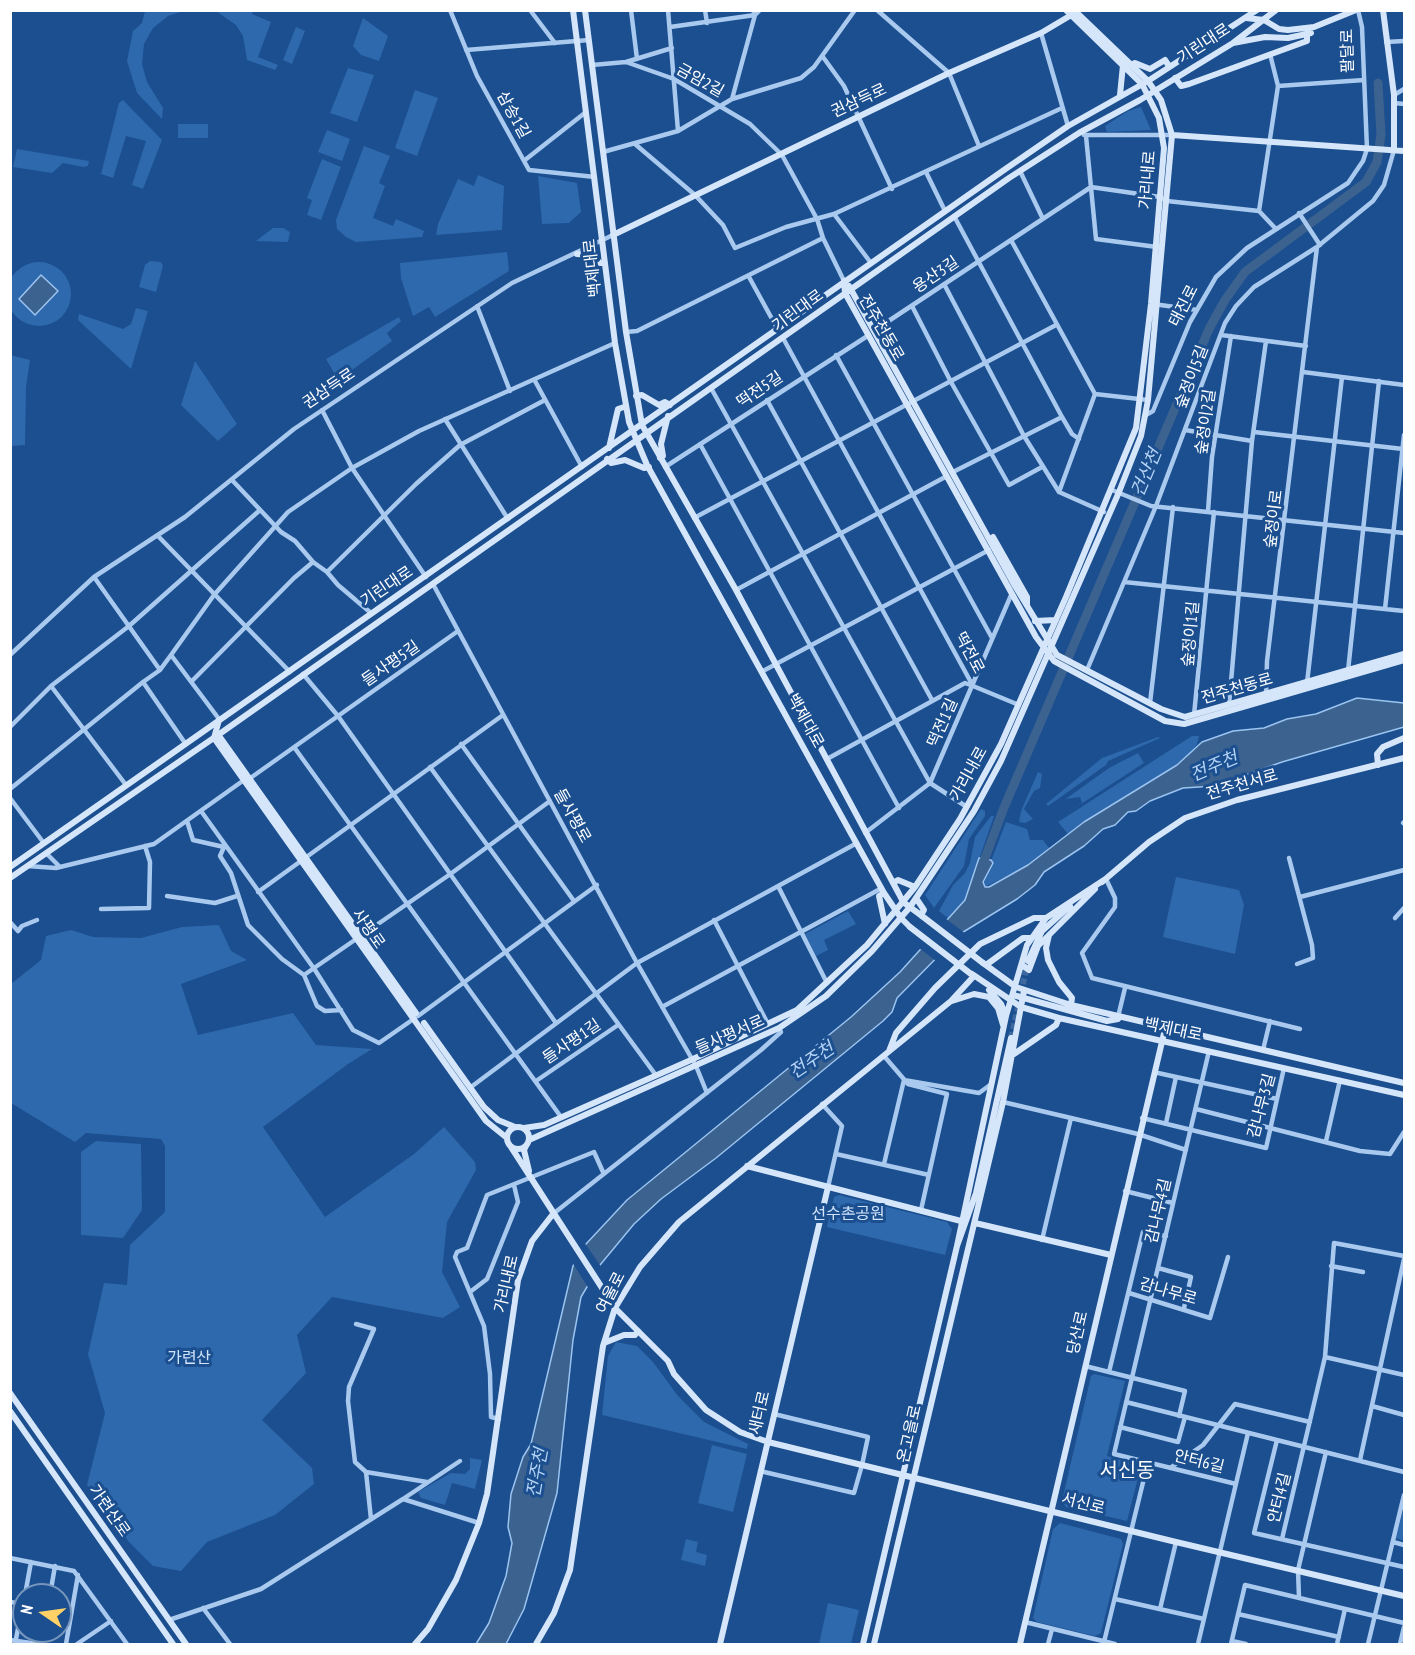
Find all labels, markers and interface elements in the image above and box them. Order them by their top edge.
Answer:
street label: 기린대로 [1174,20,1234,68]
street label: 팔달로 [1338,29,1358,73]
street label: 금암2길 [673,60,727,102]
street label: 권삼득로 [828,80,890,122]
street label: 삼송1길 [492,88,534,142]
street label: 가리내로 [1136,150,1160,210]
street label: 백제대로 [580,238,606,298]
street label: 용산3길 [909,253,963,297]
street label: 태진로 [1165,282,1203,330]
street label: 기린대로 [769,286,827,336]
street label: 전주천동로 [854,291,908,365]
street label: 숲정이5길 [1171,343,1213,411]
street label: 권삼득로 [299,365,359,413]
street label: 떡전5길 [733,368,787,412]
street label: 숲정이2길 [1192,388,1220,456]
water label: 건산천 [1127,446,1167,500]
street label: 숲정이로 [1261,489,1287,549]
street label: 기린대로 [357,563,417,611]
street label: 숲정이1길 [1179,600,1203,668]
street label: 떡전로 [950,629,988,677]
street label: 들사평5길 [358,637,424,691]
street label: 전주천동로 [1199,670,1275,708]
street label: 백제대로 [782,691,828,751]
street label: 떡전1길 [924,696,962,750]
street label: 가리내로 [946,744,992,804]
water label: 전주천 [1187,747,1241,787]
street label: 전주천서로 [1204,766,1280,804]
street label: 들사평로 [549,786,595,846]
street label: 사평로 [347,905,389,953]
street label: 들사평서로 [692,1011,768,1059]
street label: 백제대로 [1142,1014,1204,1046]
street label: 들사평1길 [539,1016,605,1068]
water label: 전주천 [785,1038,839,1084]
street label: 감나무3길 [1244,1072,1280,1140]
street label: 감나무4길 [1142,1177,1176,1245]
park label: 선수촌공원 [811,1204,885,1224]
street label: 가리내로 [491,1253,523,1315]
street label: 여울로 [592,1269,630,1317]
street label: 감나무로 [1137,1275,1199,1309]
street label: 당산로 [1064,1309,1092,1357]
park label: 가련산 [167,1348,211,1368]
street label: 새터로 [746,1389,774,1437]
street label: 온고을로 [894,1403,926,1465]
street label: 안터6길 [1172,1446,1226,1478]
water label: 전주천 [523,1447,553,1499]
district label: 서신동 [1099,1459,1155,1483]
street label: 안터4길 [1264,1471,1296,1525]
street label: 가련산로 [84,1481,134,1541]
street label: 서신로 [1059,1489,1107,1519]
north arrow [12,1583,72,1643]
text: N [16,1603,37,1616]

